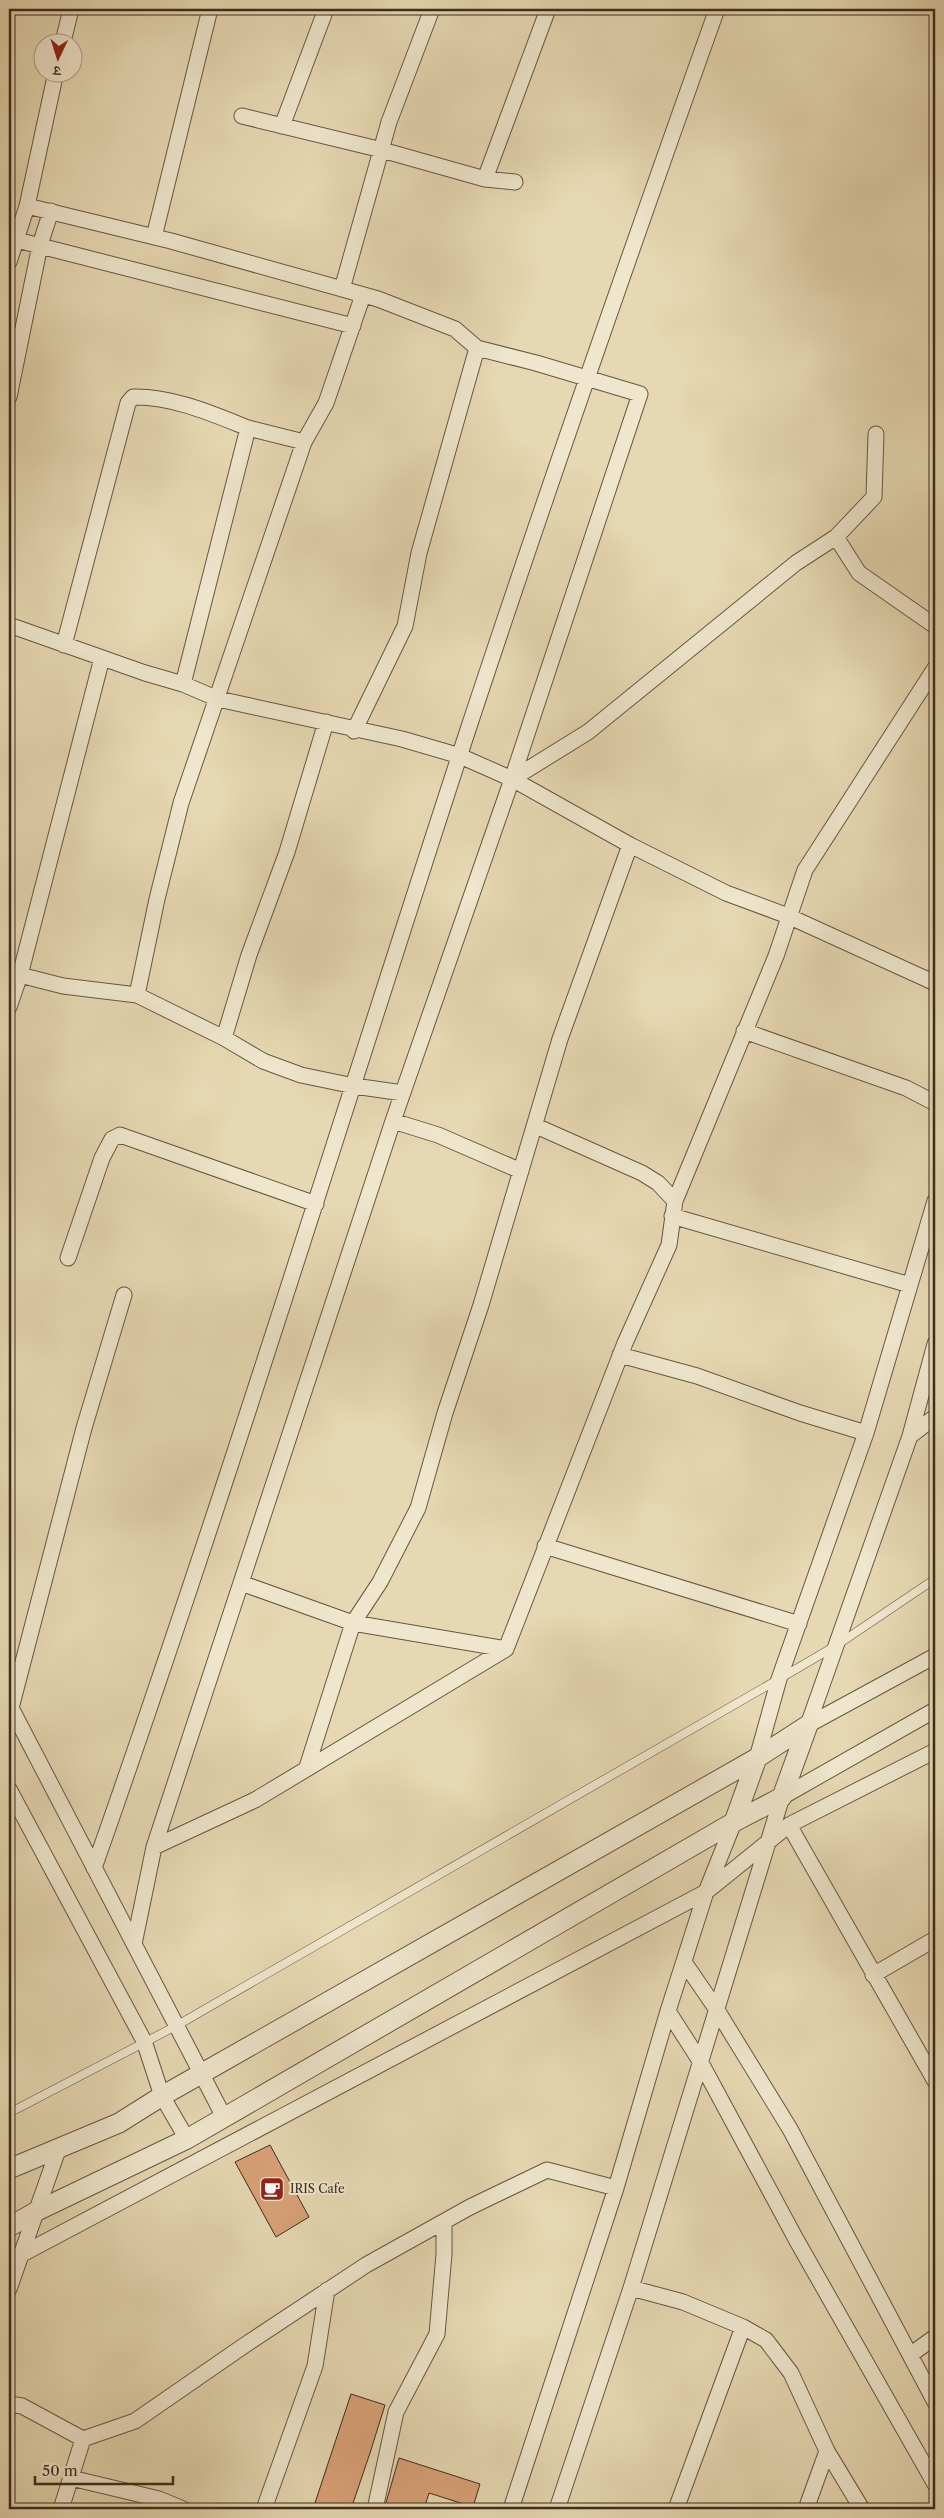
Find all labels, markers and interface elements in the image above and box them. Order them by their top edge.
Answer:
north arrow [32,32,82,82]
text: उ [52,62,62,80]
cafe icon: IRIS Cafe [259,2176,285,2202]
place label: IRIS Cafe [290,2181,345,2196]
scale bar [35,2453,172,2485]
text: 50 m [42,2461,78,2480]

